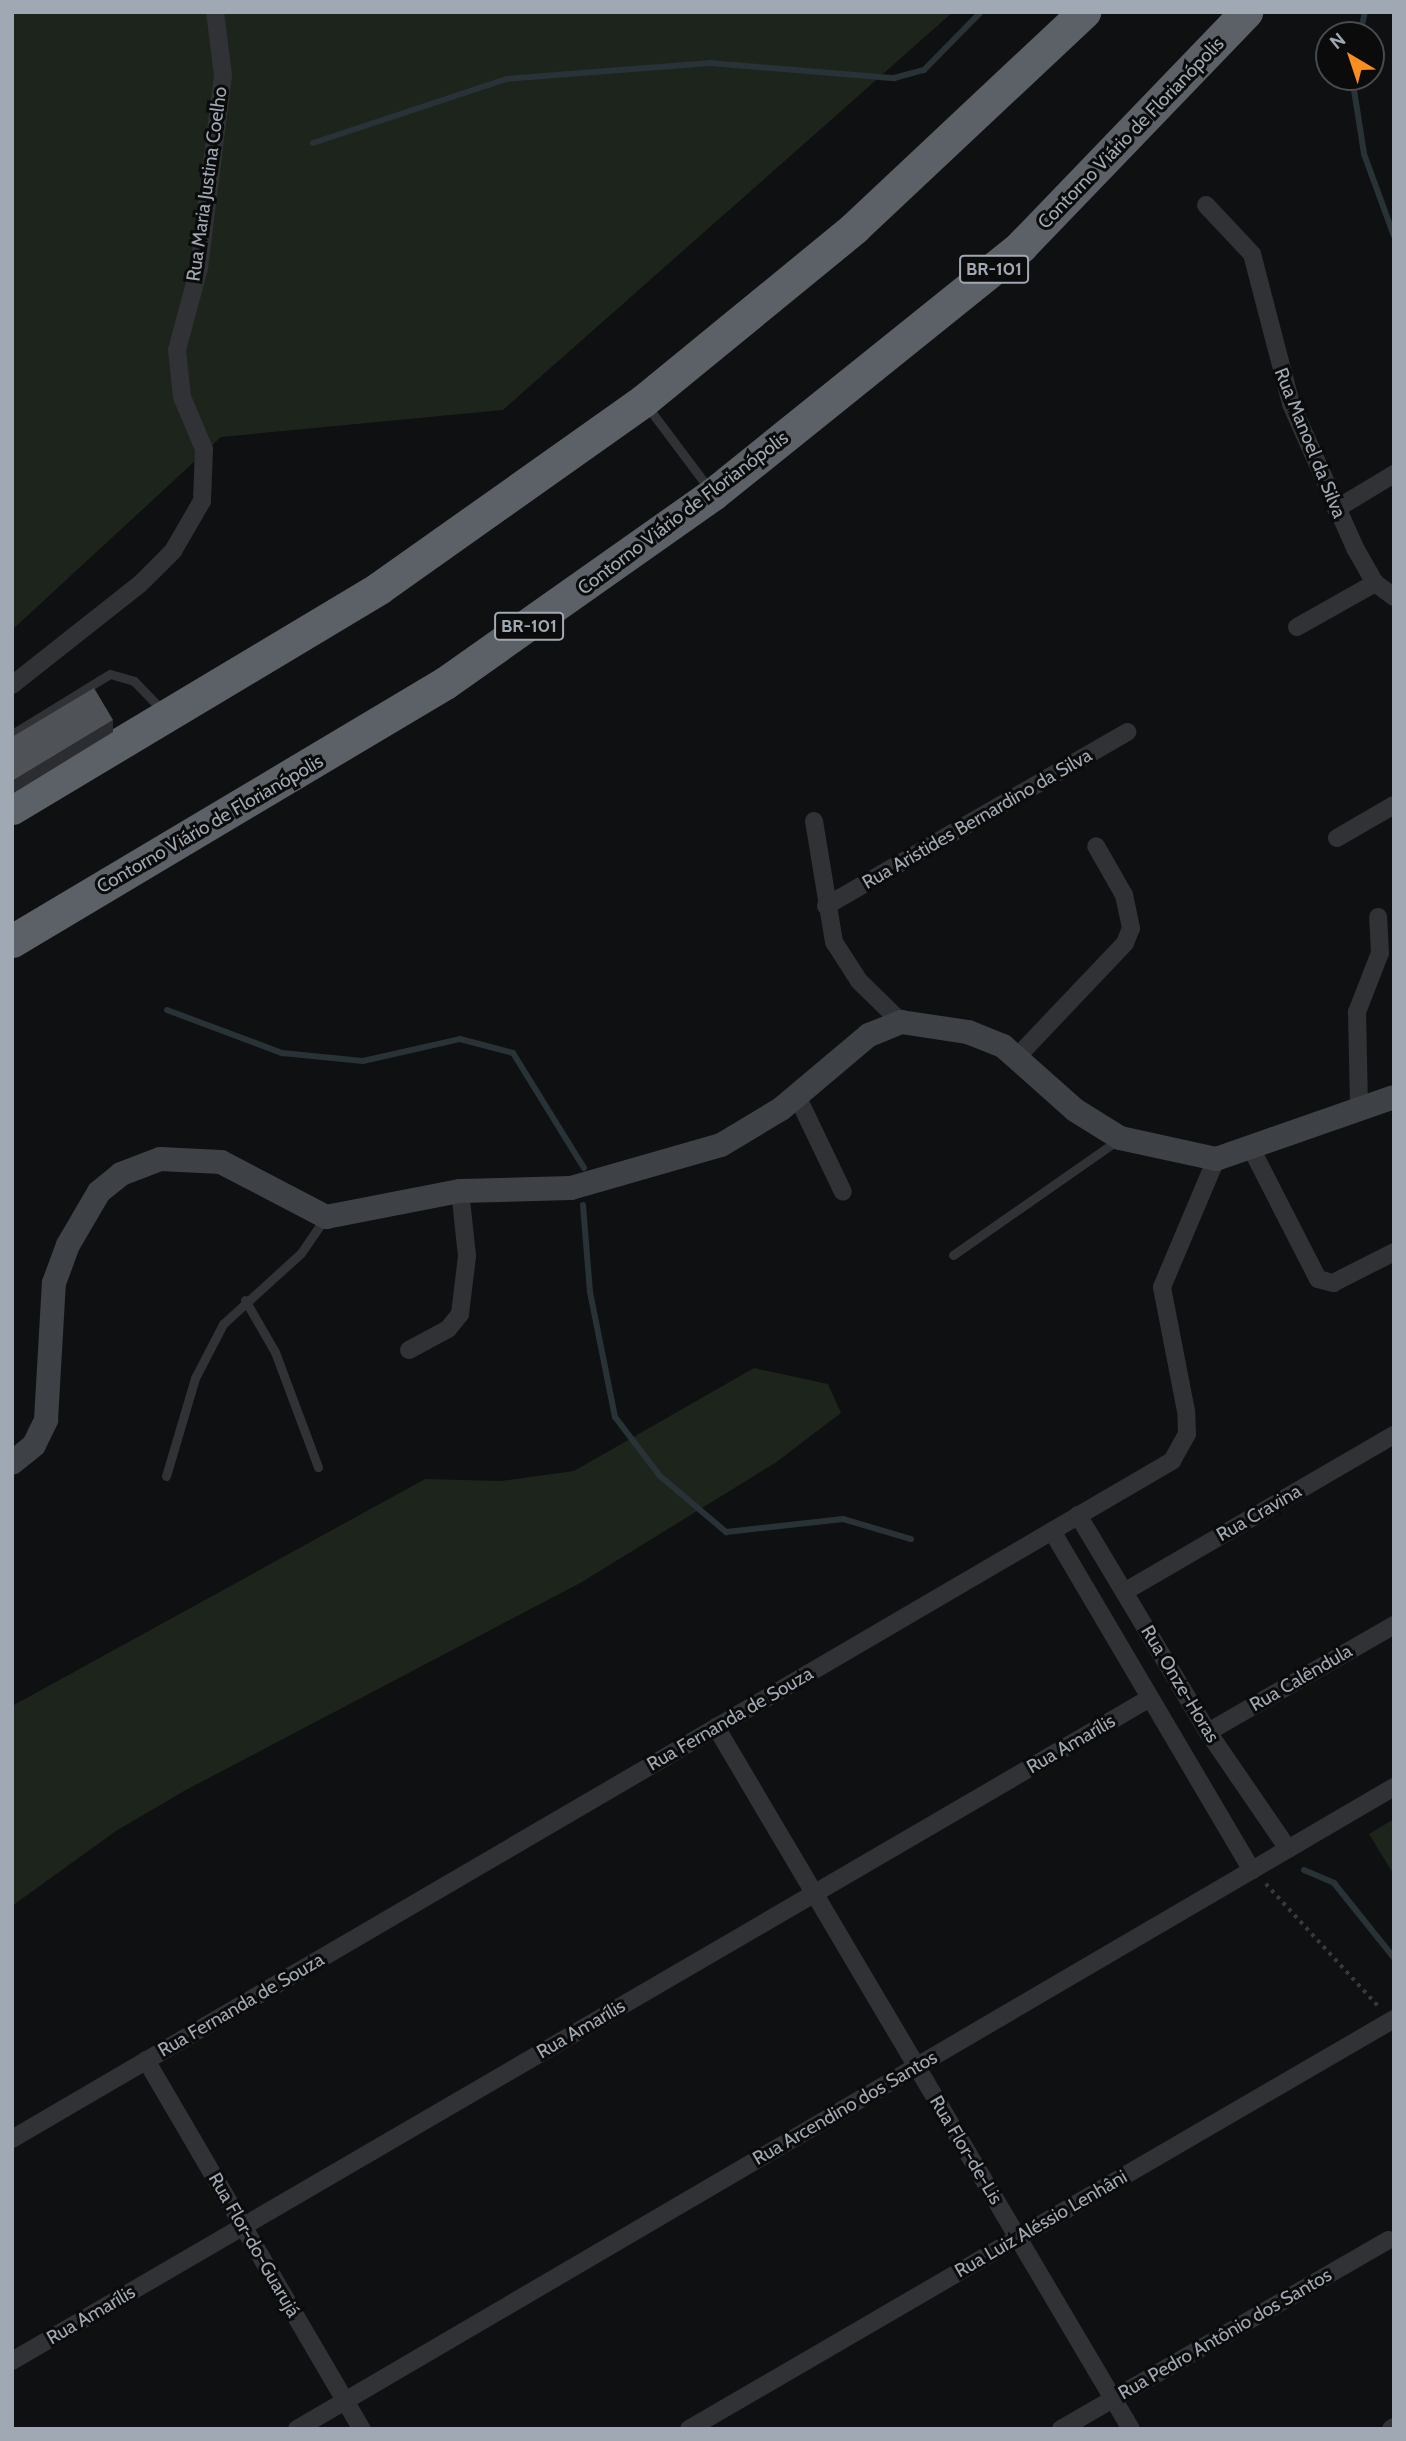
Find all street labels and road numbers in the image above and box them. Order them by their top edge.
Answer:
street label: Contorno Viário de Florianópolis [1033,32,1229,234]
street label: Rua Maria Justina Coelho [182,85,232,283]
road number: BR-101 [959,255,1029,284]
street label: Rua Manoel da Silva [1269,364,1351,522]
street label: Contorno Viário de Florianópolis [573,426,793,600]
road number: BR-101 [494,612,564,640]
street label: Rua Aristides Bernardino da Silva [858,744,1096,894]
street label: Contorno Viário de Florianópolis [93,750,327,898]
street label: Rua Cravina [1213,1480,1305,1546]
street label: Rua Onze-Horas [1136,1621,1224,1747]
street label: Rua Calêndula [1246,1640,1356,1716]
street label: Rua Fernanda de Souza [643,1662,817,1776]
street label: Rua Amarílis [1023,1710,1119,1778]
street label: Rua Fernanda de Souza [154,1948,328,2062]
street label: Rua Amarílis [533,1995,629,2063]
street label: Rua Arcendino dos Santos [749,2046,941,2170]
street label: Rua Flor-de-Lis [925,2092,1007,2208]
street label: Rua Luiz Aléssio Lenhâni [951,2165,1131,2283]
street label: Rua Flor-do-Guarujá [203,2169,305,2321]
street label: Rua Pedro Antônio dos Santos [1114,2263,1336,2405]
street label: Rua Amarílis [43,2281,139,2349]

